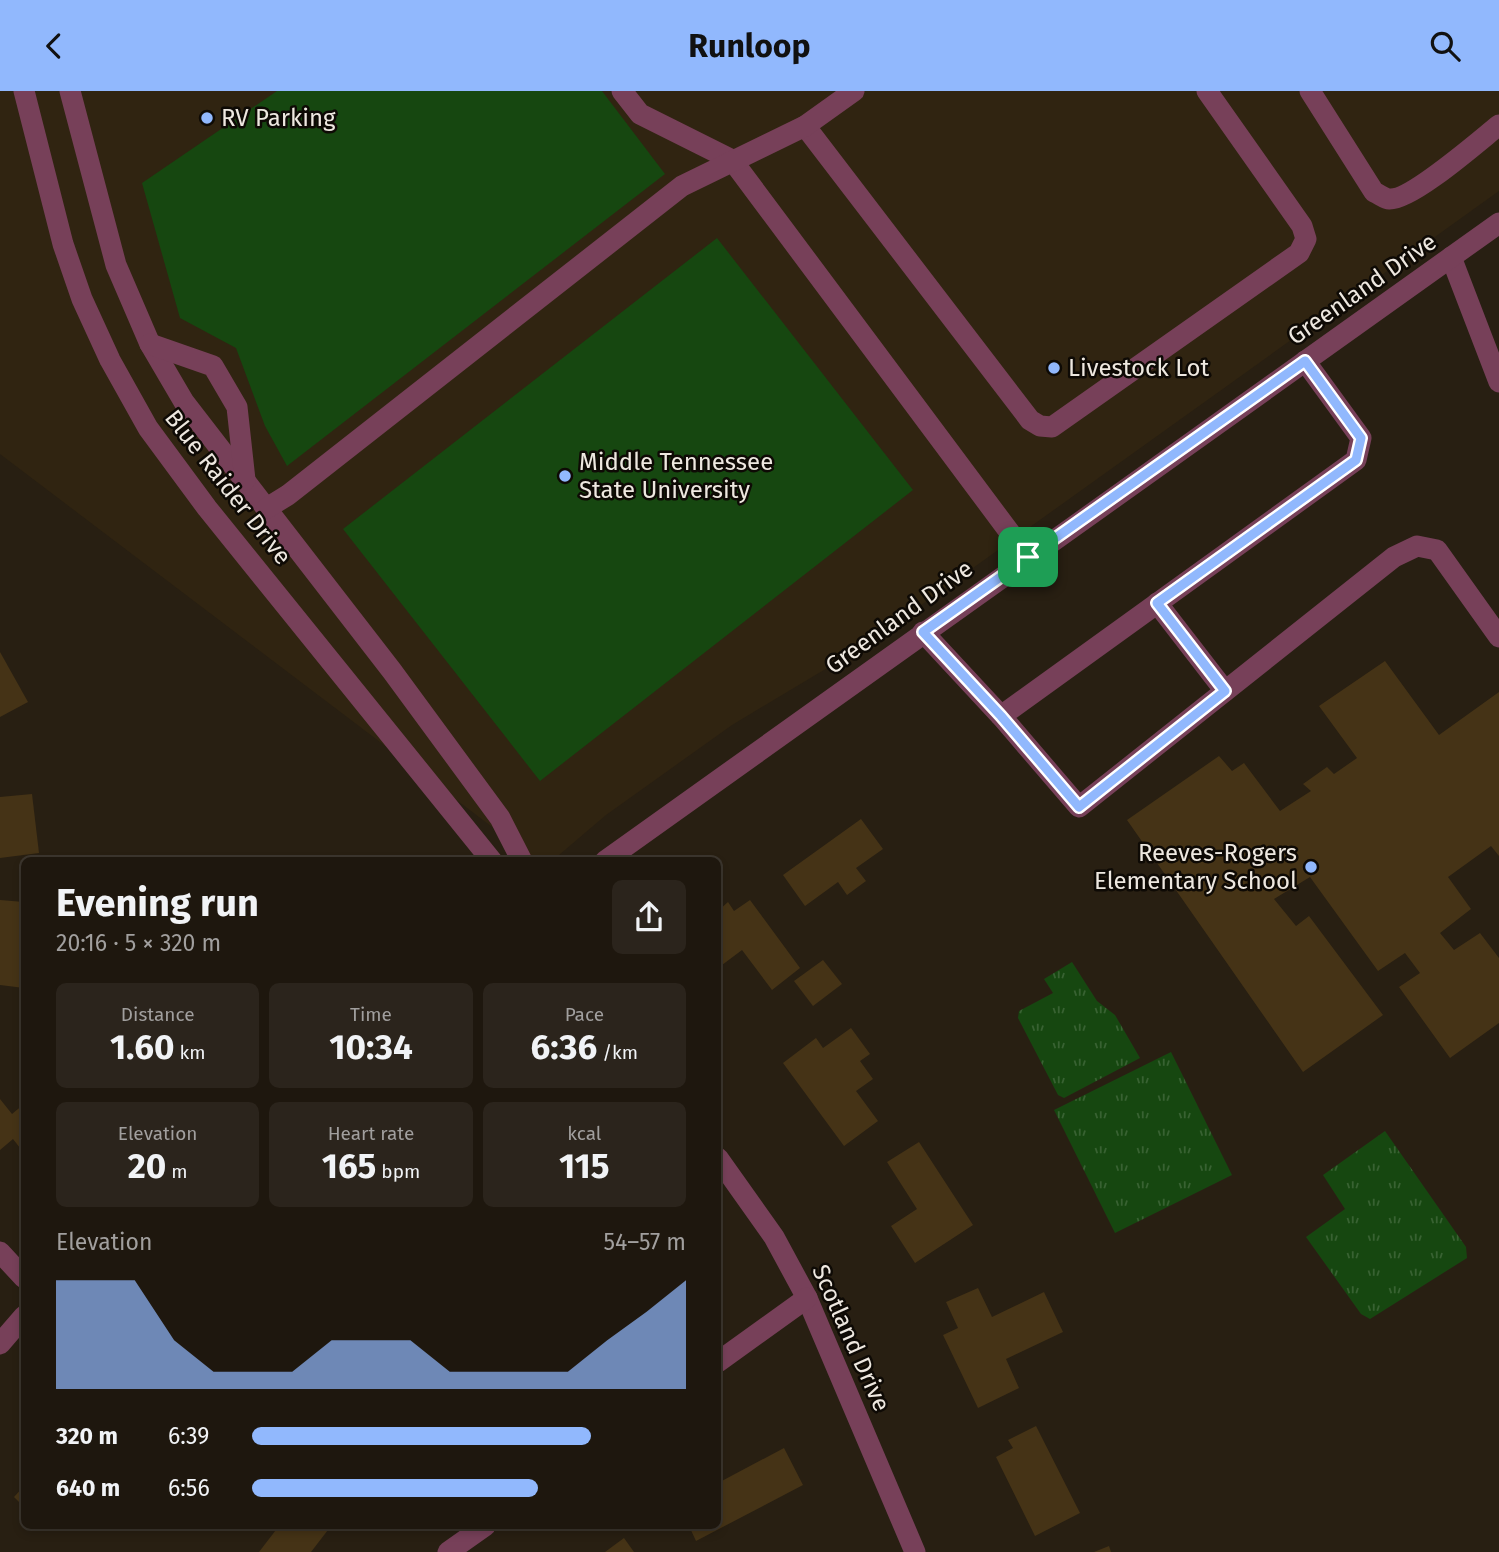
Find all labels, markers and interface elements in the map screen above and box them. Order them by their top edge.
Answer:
icon: back [35,27,73,65]
text: Runloop [688,27,811,65]
icon: search [1426,27,1464,65]
place label: RV Parking [221,104,336,132]
marker: RV Parking [199,110,215,126]
street label: Greenland Drive [1282,227,1442,351]
place label: Livestock Lot [1068,354,1210,382]
marker: Livestock Lot [1046,360,1062,376]
street label: Blue Raider Drive [159,404,297,570]
place label: Middle Tennessee State University [579,448,773,504]
marker: Middle Tennessee State University [557,468,573,484]
pin [998,527,1058,587]
icon: arrive [1009,538,1047,576]
street label: Greenland Drive [820,554,978,680]
place label: Reeves-Rogers Elementary School [1094,839,1297,895]
marker: Reeves-Rogers Elementary School [1303,859,1319,875]
text: Evening run [56,880,259,926]
button: share [612,880,686,954]
text: 20:16 · 5 × 320 m [56,929,221,957]
text: Distance [121,1003,195,1026]
text: Time [350,1003,392,1026]
text: Pace [565,1003,604,1026]
text: 1.60 [110,1026,174,1068]
text: 10:34 [329,1026,413,1068]
text: 6:36 [531,1026,597,1068]
text: km [174,1041,205,1064]
text: /km [597,1041,638,1064]
text: Elevation [118,1122,197,1145]
text: Heart rate [328,1122,414,1145]
text: kcal [567,1122,601,1145]
text: 20 [128,1145,166,1187]
text: 165 [322,1145,376,1187]
text: 115 [559,1145,610,1187]
text: m [166,1160,188,1183]
text: bpm [376,1160,420,1183]
text: Elevation [56,1228,152,1256]
text: 54–57 m [604,1228,686,1256]
street label: Scotland Drive [806,1260,896,1416]
text: 320 m [56,1422,118,1450]
text: 6:39 [168,1422,209,1450]
text: 640 m [56,1474,120,1502]
text: 6:56 [168,1474,210,1502]

